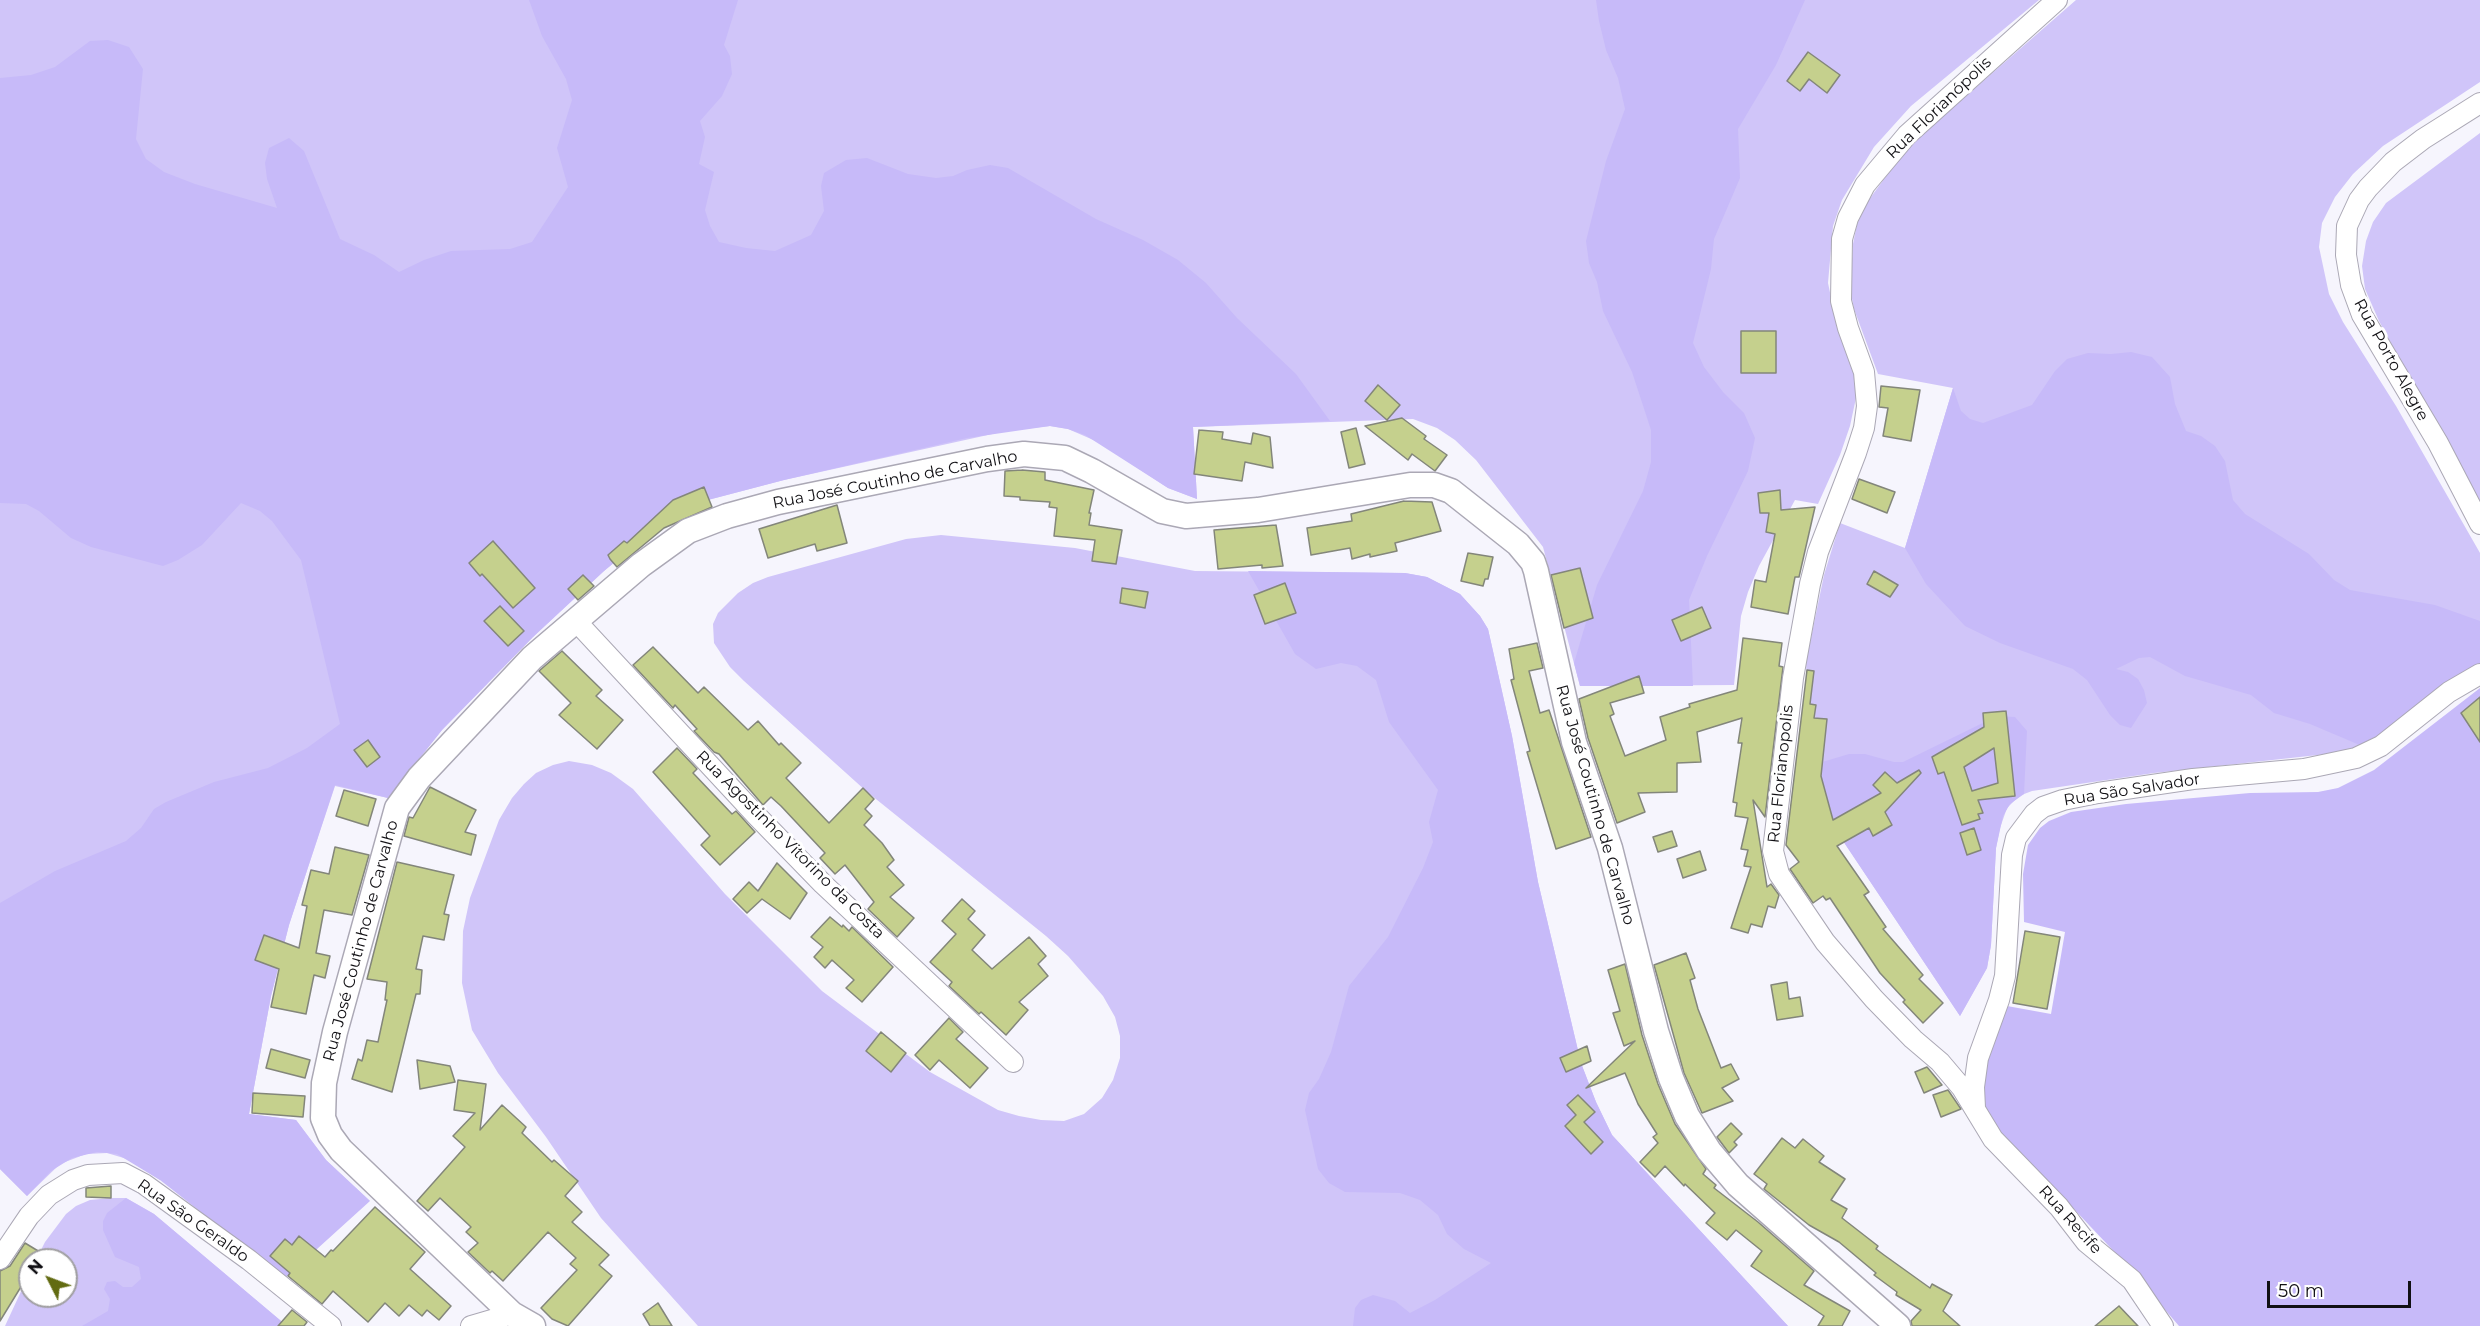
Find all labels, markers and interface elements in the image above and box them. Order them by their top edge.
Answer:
street label: Rua Florianópolis [1882,53,1996,163]
street label: Rua Porto Alegre [2349,296,2433,424]
street label: Rua José Coutinho de Carvalho [771,447,1019,513]
street label: Rua José Coutinho de Carvalho [1551,683,1639,927]
street label: Rua Florianopolis [1764,704,1798,844]
street label: Rua Agostinho Vitorino da Costa [692,747,888,943]
street label: Rua São Salvador [2062,770,2202,810]
street label: Rua José Coutinho de Carvalho [319,818,403,1064]
street label: Rua São Geraldo [133,1175,253,1267]
street label: Rua Recife [2034,1182,2106,1258]
north arrow [18,1248,78,1308]
text: N [24,1256,47,1278]
scale bar [2270,1269,2414,1307]
text: 50 m [2278,1280,2324,1302]

